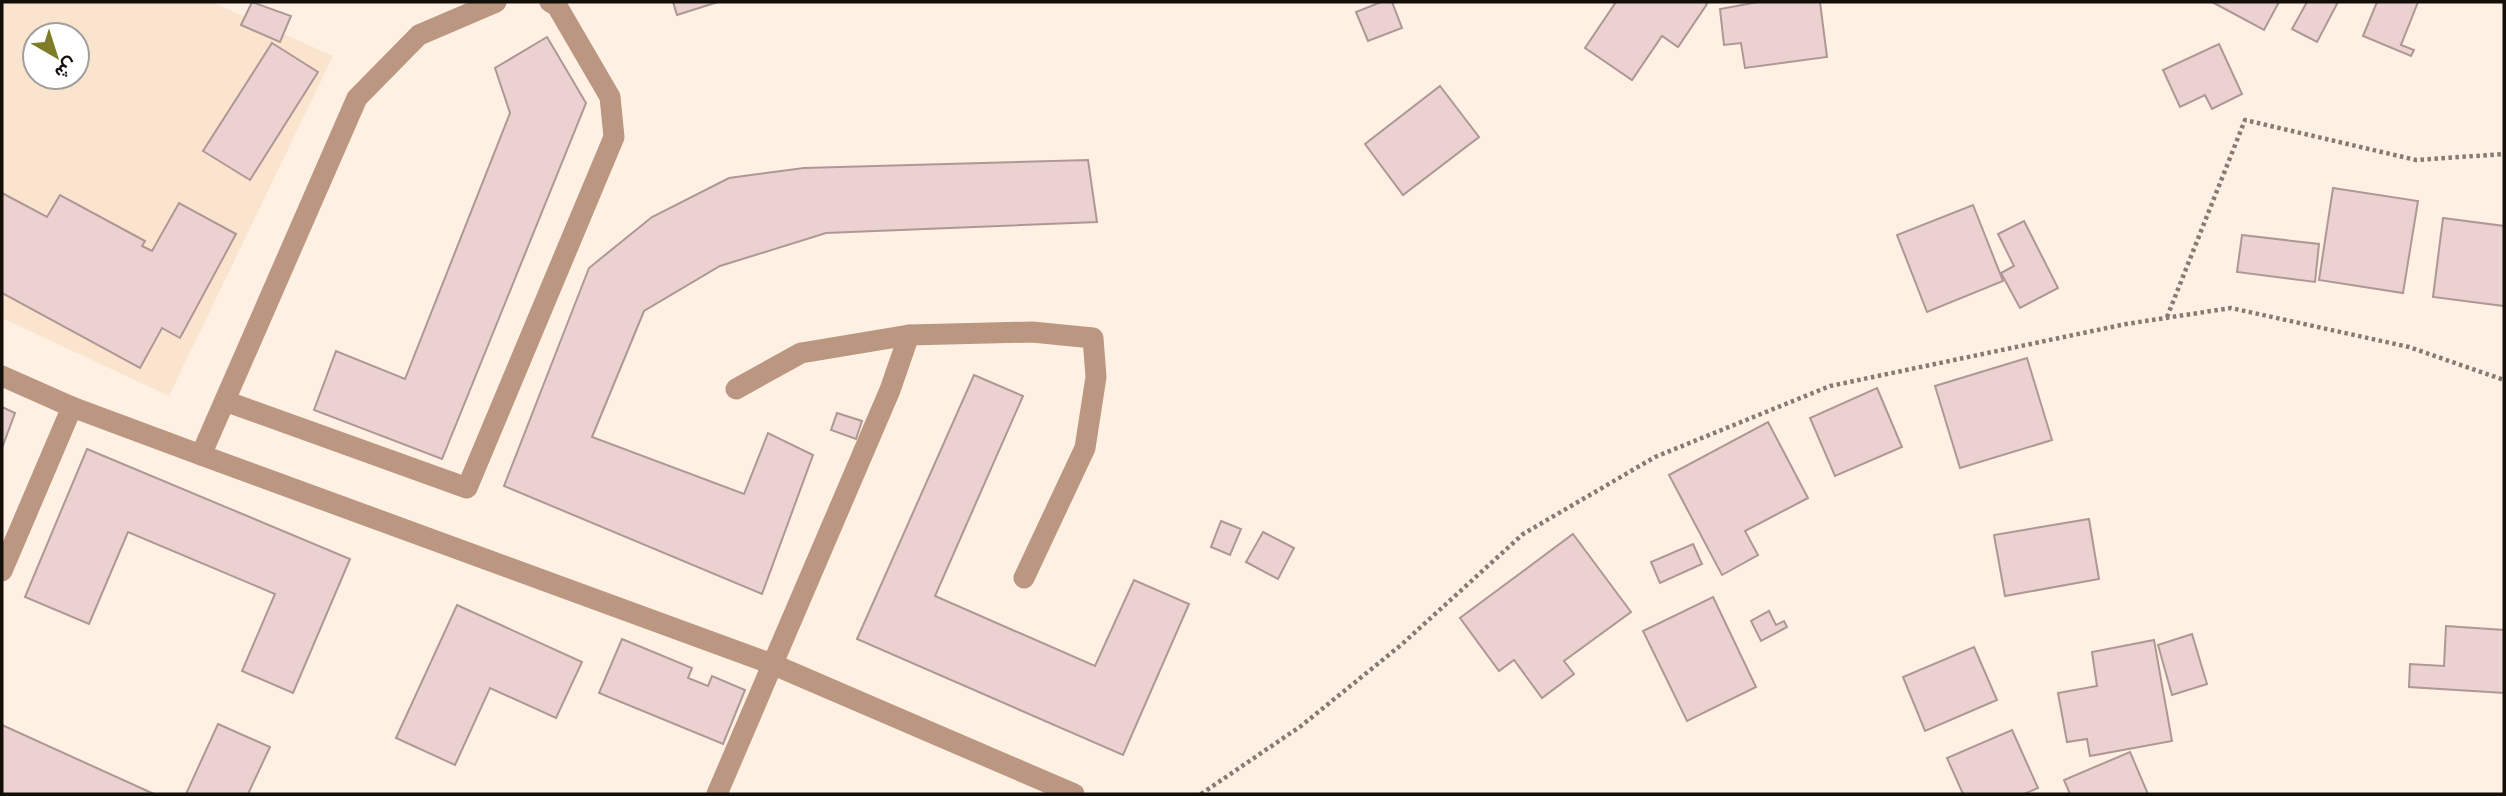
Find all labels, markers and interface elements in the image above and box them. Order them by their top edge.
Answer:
north arrow [21,21,91,91]
text: ش [50,53,82,85]

